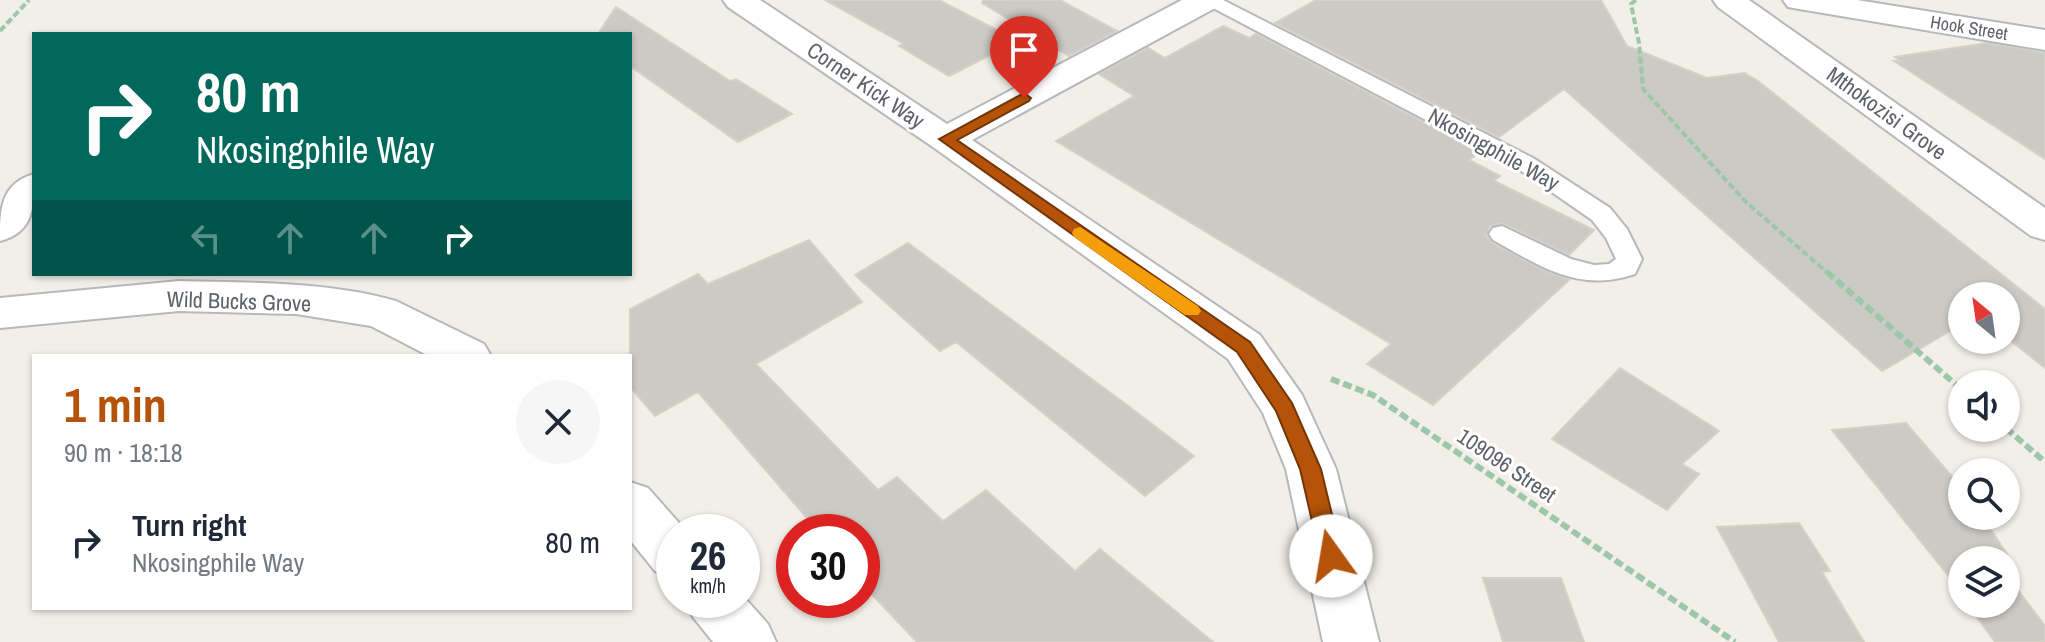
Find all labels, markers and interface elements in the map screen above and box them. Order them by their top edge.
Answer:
street label: Hook Street [1929,9,2010,46]
pin [990,16,1058,98]
icon: arrive [1002,28,1046,72]
street label: Corner Kick Way [801,35,931,135]
text: 80 m [196,54,301,129]
street label: Mthokozisi Grove [1821,59,1953,167]
icon: right [64,64,168,168]
street label: Nkosingphile Way [1423,101,1565,197]
text: Nkosingphile Way [196,126,434,174]
icon: left [184,216,228,260]
icon: ahead [268,216,312,260]
icon: ahead [352,216,396,260]
icon: right [436,216,480,260]
north arrow [1948,282,2020,354]
map controls [1948,282,2020,618]
street label: Wild Bucks Grove [166,283,312,319]
button: sound [1948,370,2020,442]
text: 1 min [64,372,167,437]
button: close [516,380,600,464]
street label: 109096 Street [1452,421,1562,509]
text: 90 m · 18:18 [64,435,183,470]
button: search [1948,458,2020,530]
text: Turn right [132,505,246,545]
speed limit sign: 30 [776,514,880,618]
position arrow [1289,514,1373,598]
icon: right [64,520,108,564]
text: 80 m [545,522,600,562]
text: 26 [690,529,726,582]
text: Nkosingphile Way [132,545,304,580]
button: layers [1948,546,2020,618]
text: km/h [690,572,726,599]

